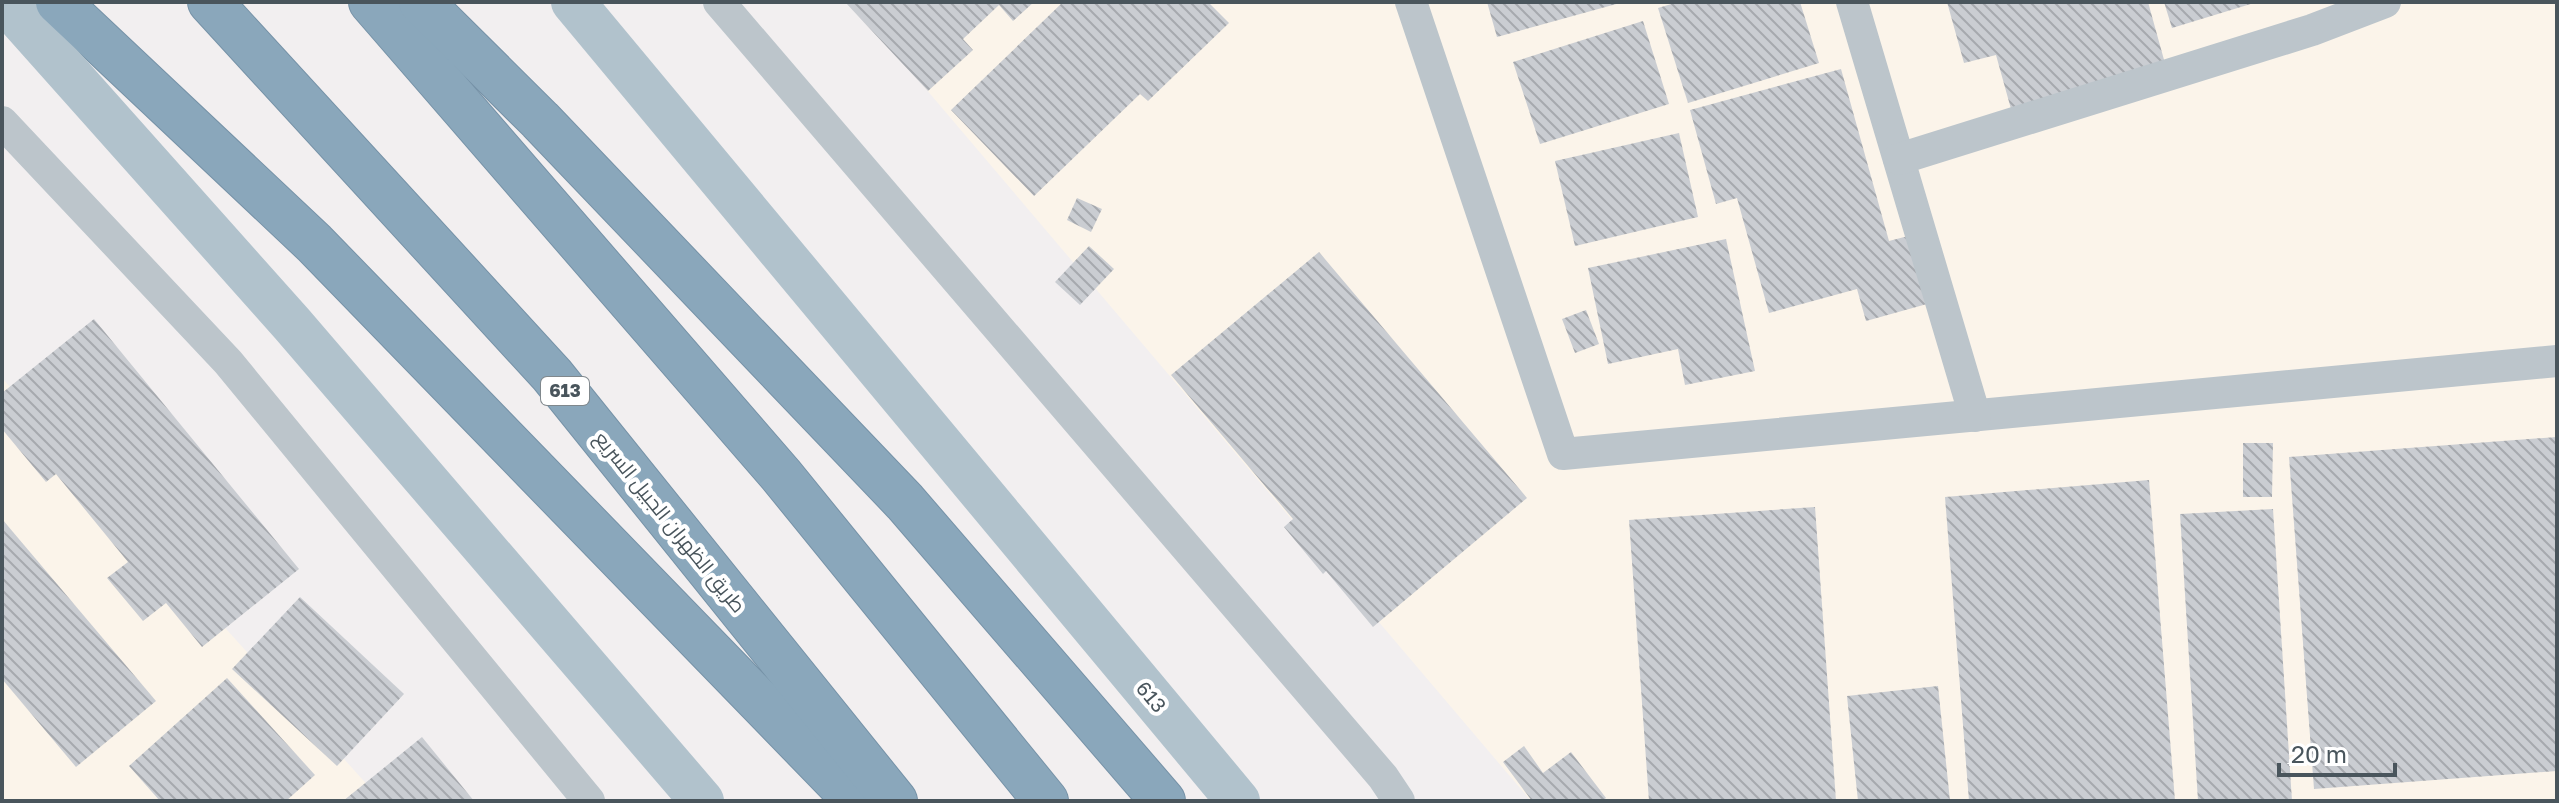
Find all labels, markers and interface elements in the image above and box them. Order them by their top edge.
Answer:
road number: 613 [541,377,589,405]
street label: طريق الظهران الجبيل السريع [588,426,751,619]
street label: 613 [1132,676,1172,717]
scale bar [2279,727,2395,777]
text: 20 m [2291,739,2347,768]

